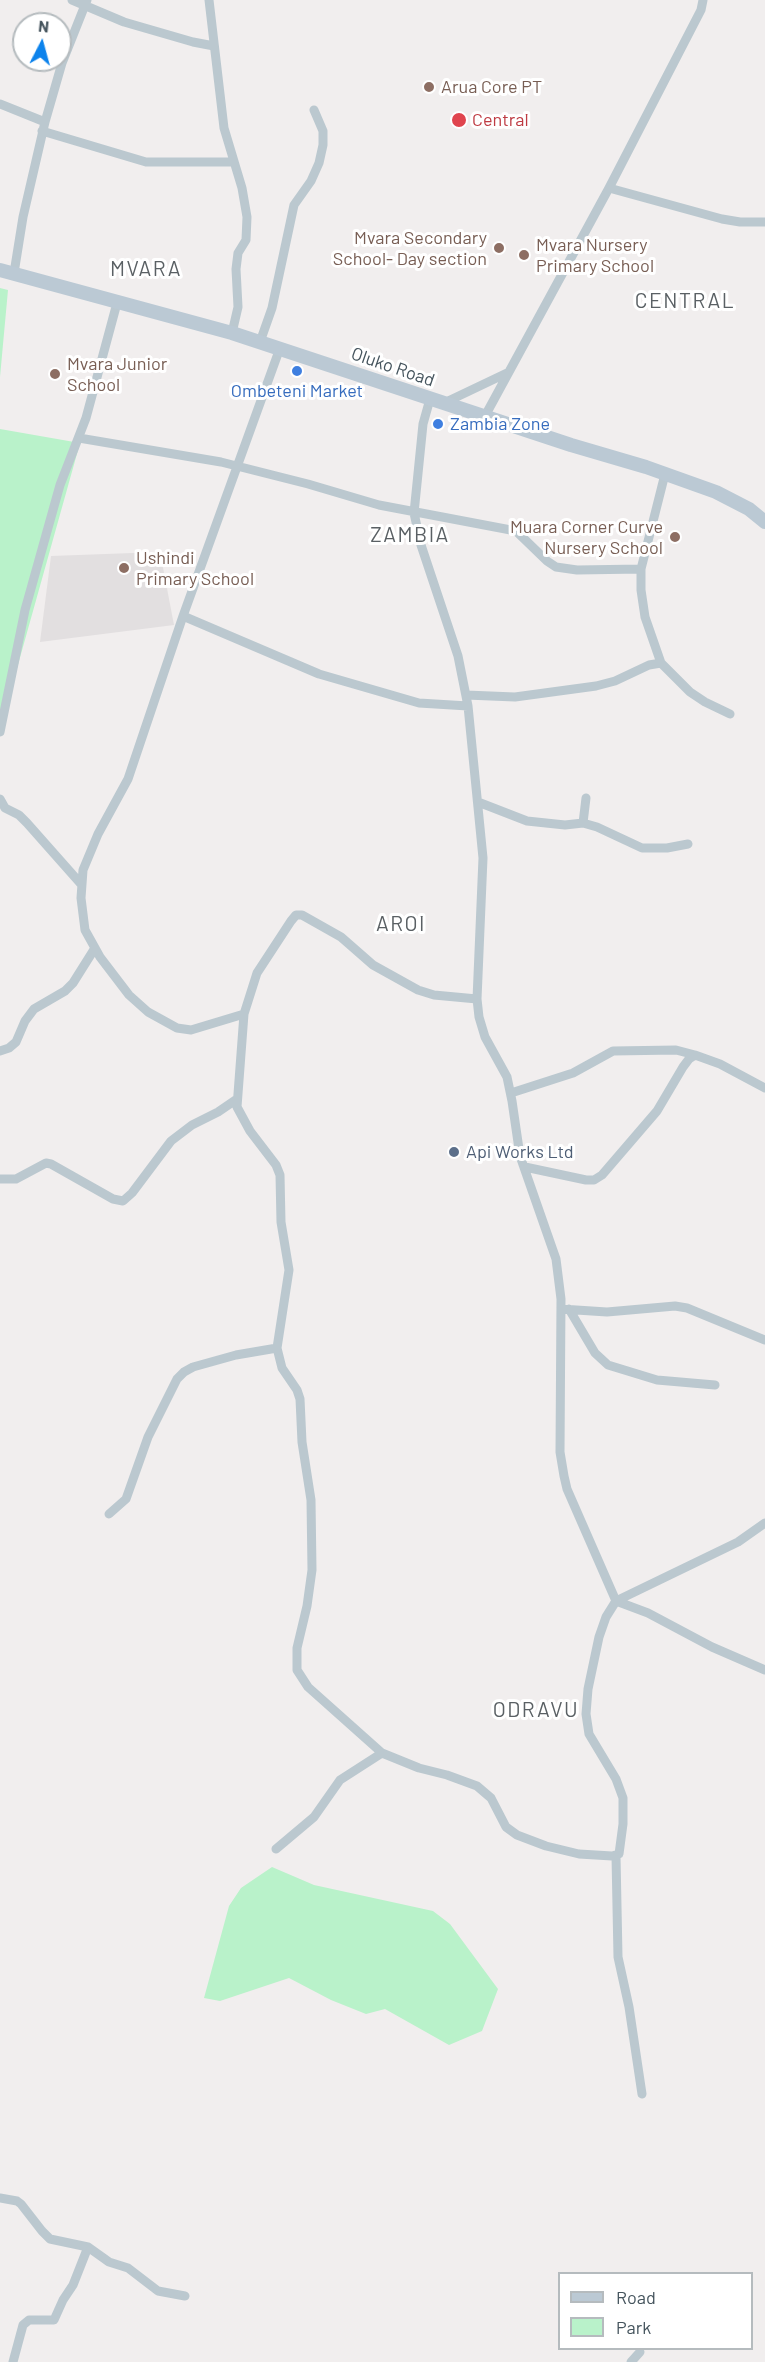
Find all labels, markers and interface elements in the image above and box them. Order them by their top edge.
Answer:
north arrow [12,12,72,72]
text: N [37,16,50,36]
place label: Arua Core PT [441,76,542,98]
marker: Arua Core PT [422,80,436,94]
place label: Central [472,109,529,131]
marker: Central [450,111,468,129]
place label: Mvara Secondary School- Day section [333,227,487,270]
place label: Mvara Nursery Primary School [536,234,654,276]
marker: Mvara Secondary School- Day section [492,241,506,255]
marker: Mvara Nursery Primary School [517,248,531,262]
district label: MVARA [110,256,182,282]
district label: CENTRAL [635,288,735,314]
street label: Oluko Road [348,343,438,391]
place label: Mvara Junior School [67,353,167,395]
marker: Ombeteni Market [290,364,304,378]
marker: Mvara Junior School [48,367,62,381]
place label: Ombeteni Market [231,380,363,402]
place label: Zambia Zone [450,413,550,435]
marker: Zambia Zone [431,417,445,431]
place label: Muara Corner Curve Nursery School [510,516,663,558]
district label: ZAMBIA [370,522,450,548]
marker: Muara Corner Curve Nursery School [668,530,682,544]
place label: Ushindi Primary School [136,547,254,590]
marker: Ushindi Primary School [117,561,131,575]
district label: AROI [376,911,426,937]
place label: Api Works Ltd [466,1141,574,1163]
marker: Api Works Ltd [447,1145,461,1159]
district label: ODRAVU [493,1697,579,1723]
legend [558,2272,753,2350]
text: Road [616,2286,656,2308]
text: Park [616,2316,651,2338]

